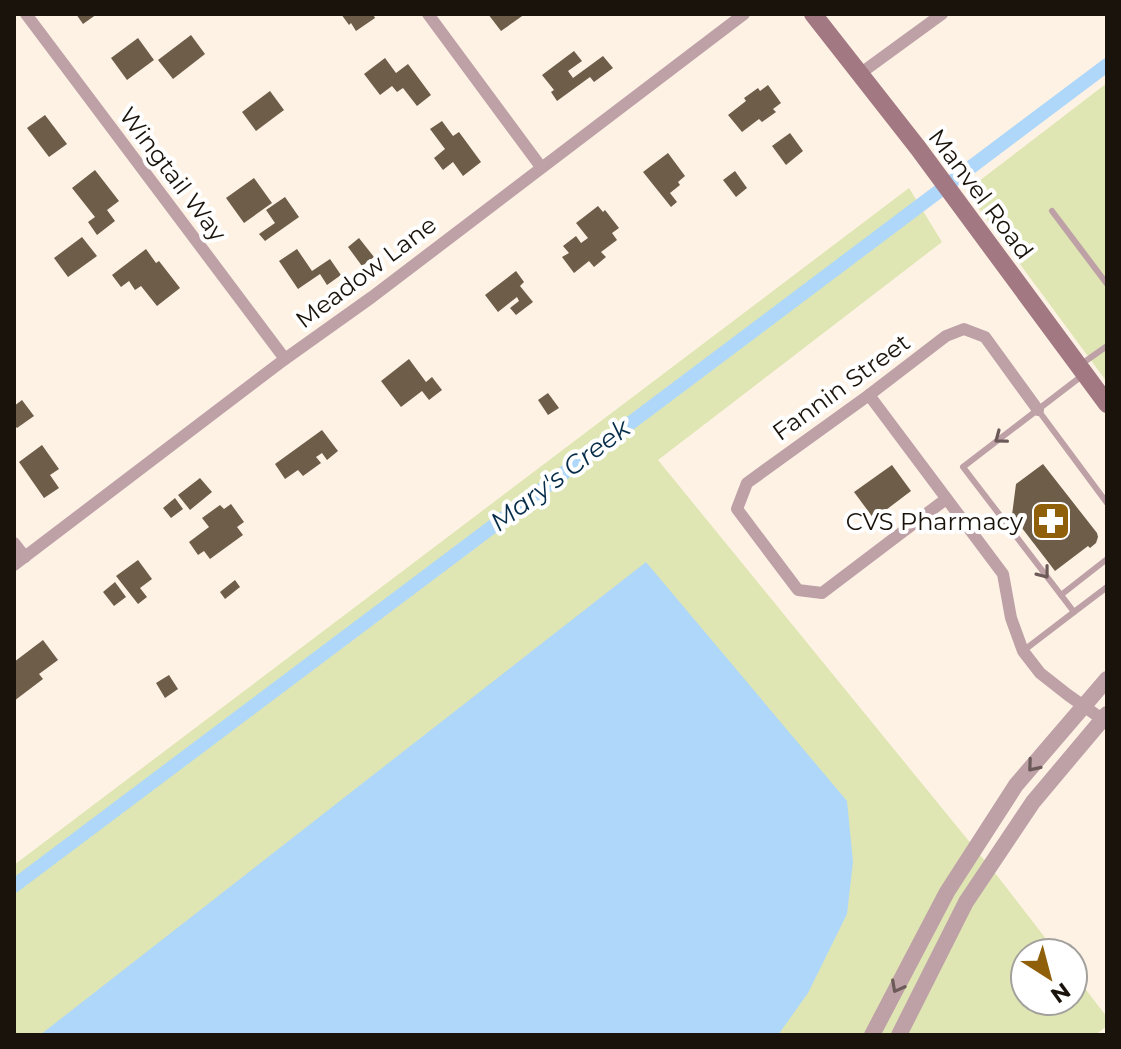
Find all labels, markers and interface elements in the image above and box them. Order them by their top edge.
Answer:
street label: Wingtail Way [113,101,233,247]
street label: Manvel Road [923,123,1039,265]
street label: Meadow Lane [290,210,442,334]
street label: Fannin Street [767,327,916,447]
water label: Mary's Creek [484,411,638,538]
one-way arrow [994,429,1009,443]
pharmacy icon: CVS Pharmacy [1030,500,1072,542]
place label: CVS Pharmacy [846,507,1023,536]
one-way arrow [1035,564,1049,579]
one-way arrow [1028,756,1043,771]
north arrow [1009,937,1089,1017]
text: N [1045,977,1076,1009]
one-way arrow [891,978,906,993]

